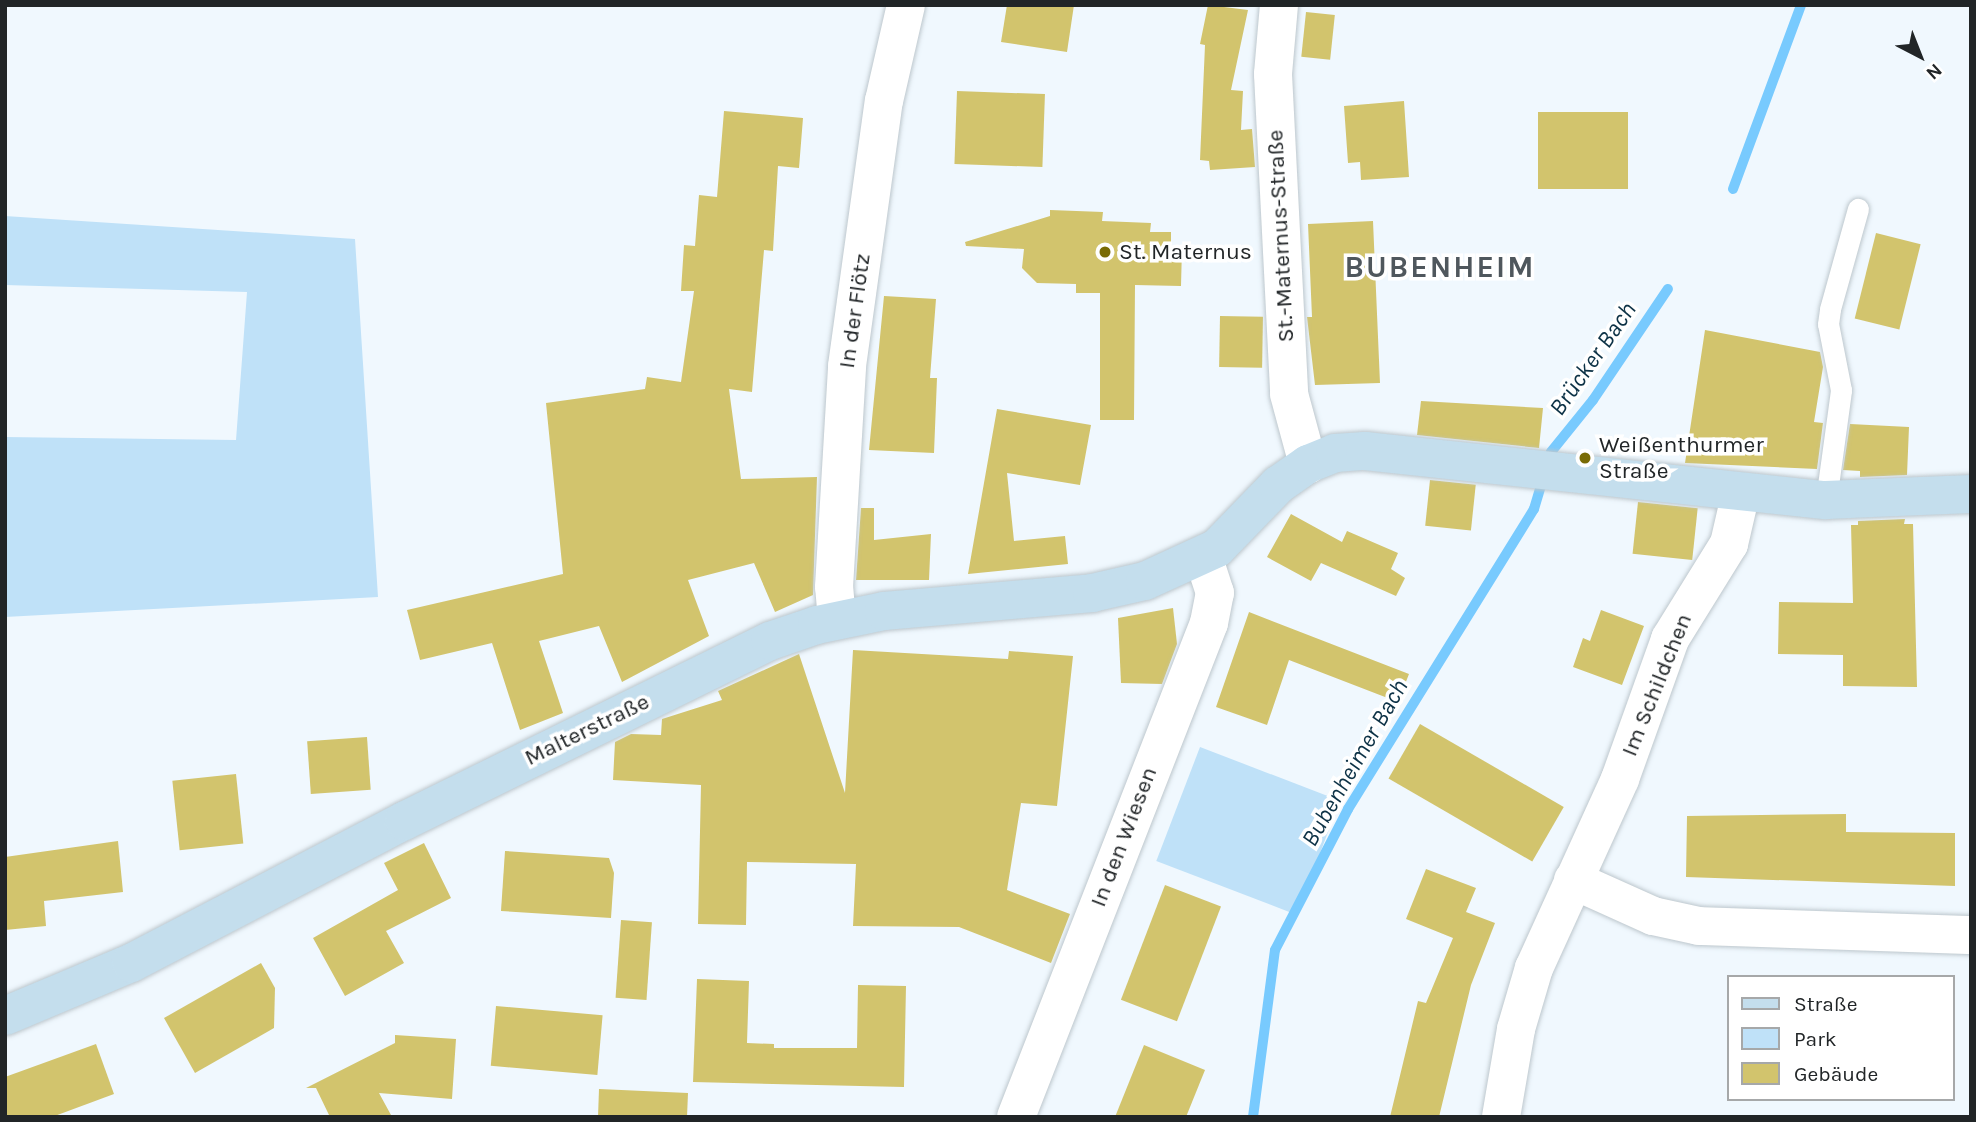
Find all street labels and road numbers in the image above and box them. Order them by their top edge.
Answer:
street label: St.-Maternus-Straße [1262,129,1300,343]
street label: In der Flötz [833,252,877,370]
street label: Im Schildchen [1616,610,1698,760]
street label: Malterstraße [520,688,654,772]
street label: In den Wiesen [1085,763,1163,911]

